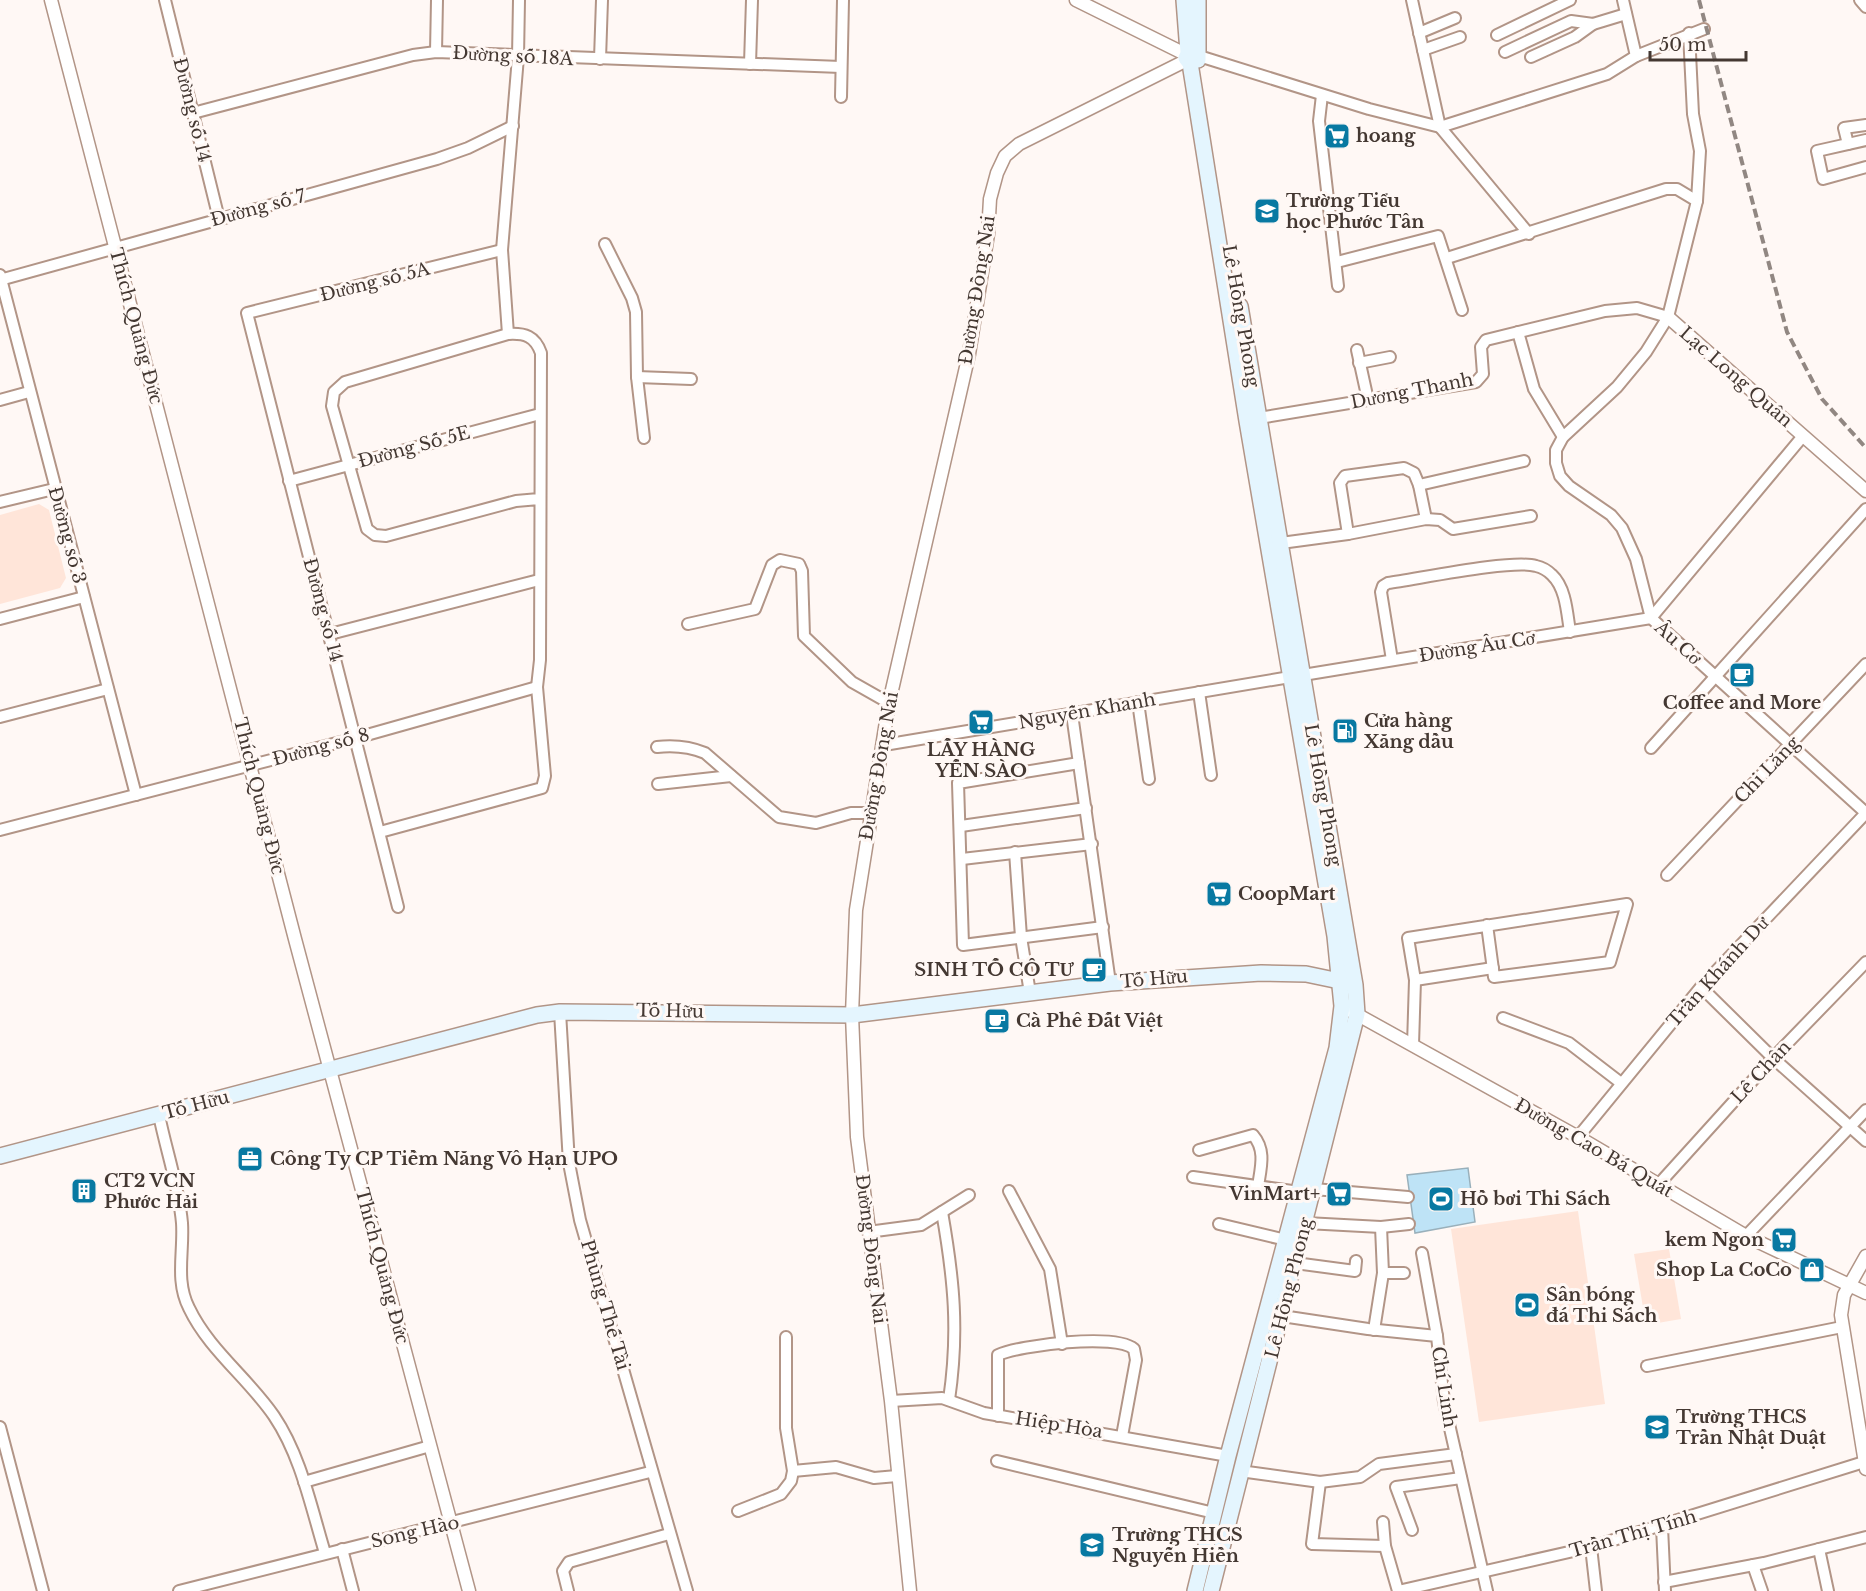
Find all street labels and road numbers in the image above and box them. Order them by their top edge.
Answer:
street label: Đường số 18A [452,42,575,70]
street label: Đường số 14 [168,55,216,165]
street label: Đường số 7 [208,185,309,231]
street label: Đường Đồng Nai [954,214,1000,366]
street label: Lê Hồng Phong [1218,243,1264,389]
street label: Thích Quảng Đức [105,246,168,407]
street label: Đường số 5A [318,257,433,306]
street label: Lạc Long Quân [1675,322,1797,432]
street label: Dương Thanh [1349,368,1475,414]
street label: Đường Số 5E [356,421,472,473]
street label: Đường số 3 [43,484,91,586]
street label: Đường số 14 [299,555,347,665]
street label: Âu Cơ [1650,615,1707,670]
street label: Đường Âu Cơ [1417,626,1537,667]
street label: Nguyễn Khanh [1017,688,1157,734]
street label: Đường Đồng Nai [855,690,903,842]
street label: Thích Quảng Đức [229,715,289,877]
street label: Lê Hồng Phong [1300,722,1346,868]
street label: Đường số 8 [270,724,372,770]
street label: Chi Lăng [1730,732,1804,808]
street label: Trần Khánh Dư [1663,911,1774,1032]
street label: Tố Hữu [1119,965,1189,993]
street label: Tố Hữu [636,999,704,1023]
street label: Lê Chân [1726,1036,1796,1108]
street label: Tố Hữu [160,1086,232,1124]
street label: Đường Cao Bá Quát [1511,1094,1677,1202]
street label: Đường Đồng Nai [851,1173,891,1325]
street label: Thích Quảng Đức [351,1186,414,1347]
street label: Lê Hồng Phong [1261,1215,1317,1361]
street label: Phùng Thế Tài [576,1237,634,1373]
street label: Chí Linh [1427,1345,1461,1429]
street label: Hiệp Hòa [1014,1407,1104,1443]
street label: Trần Thị Tính [1567,1505,1699,1563]
street label: Song Hào [369,1511,461,1553]

